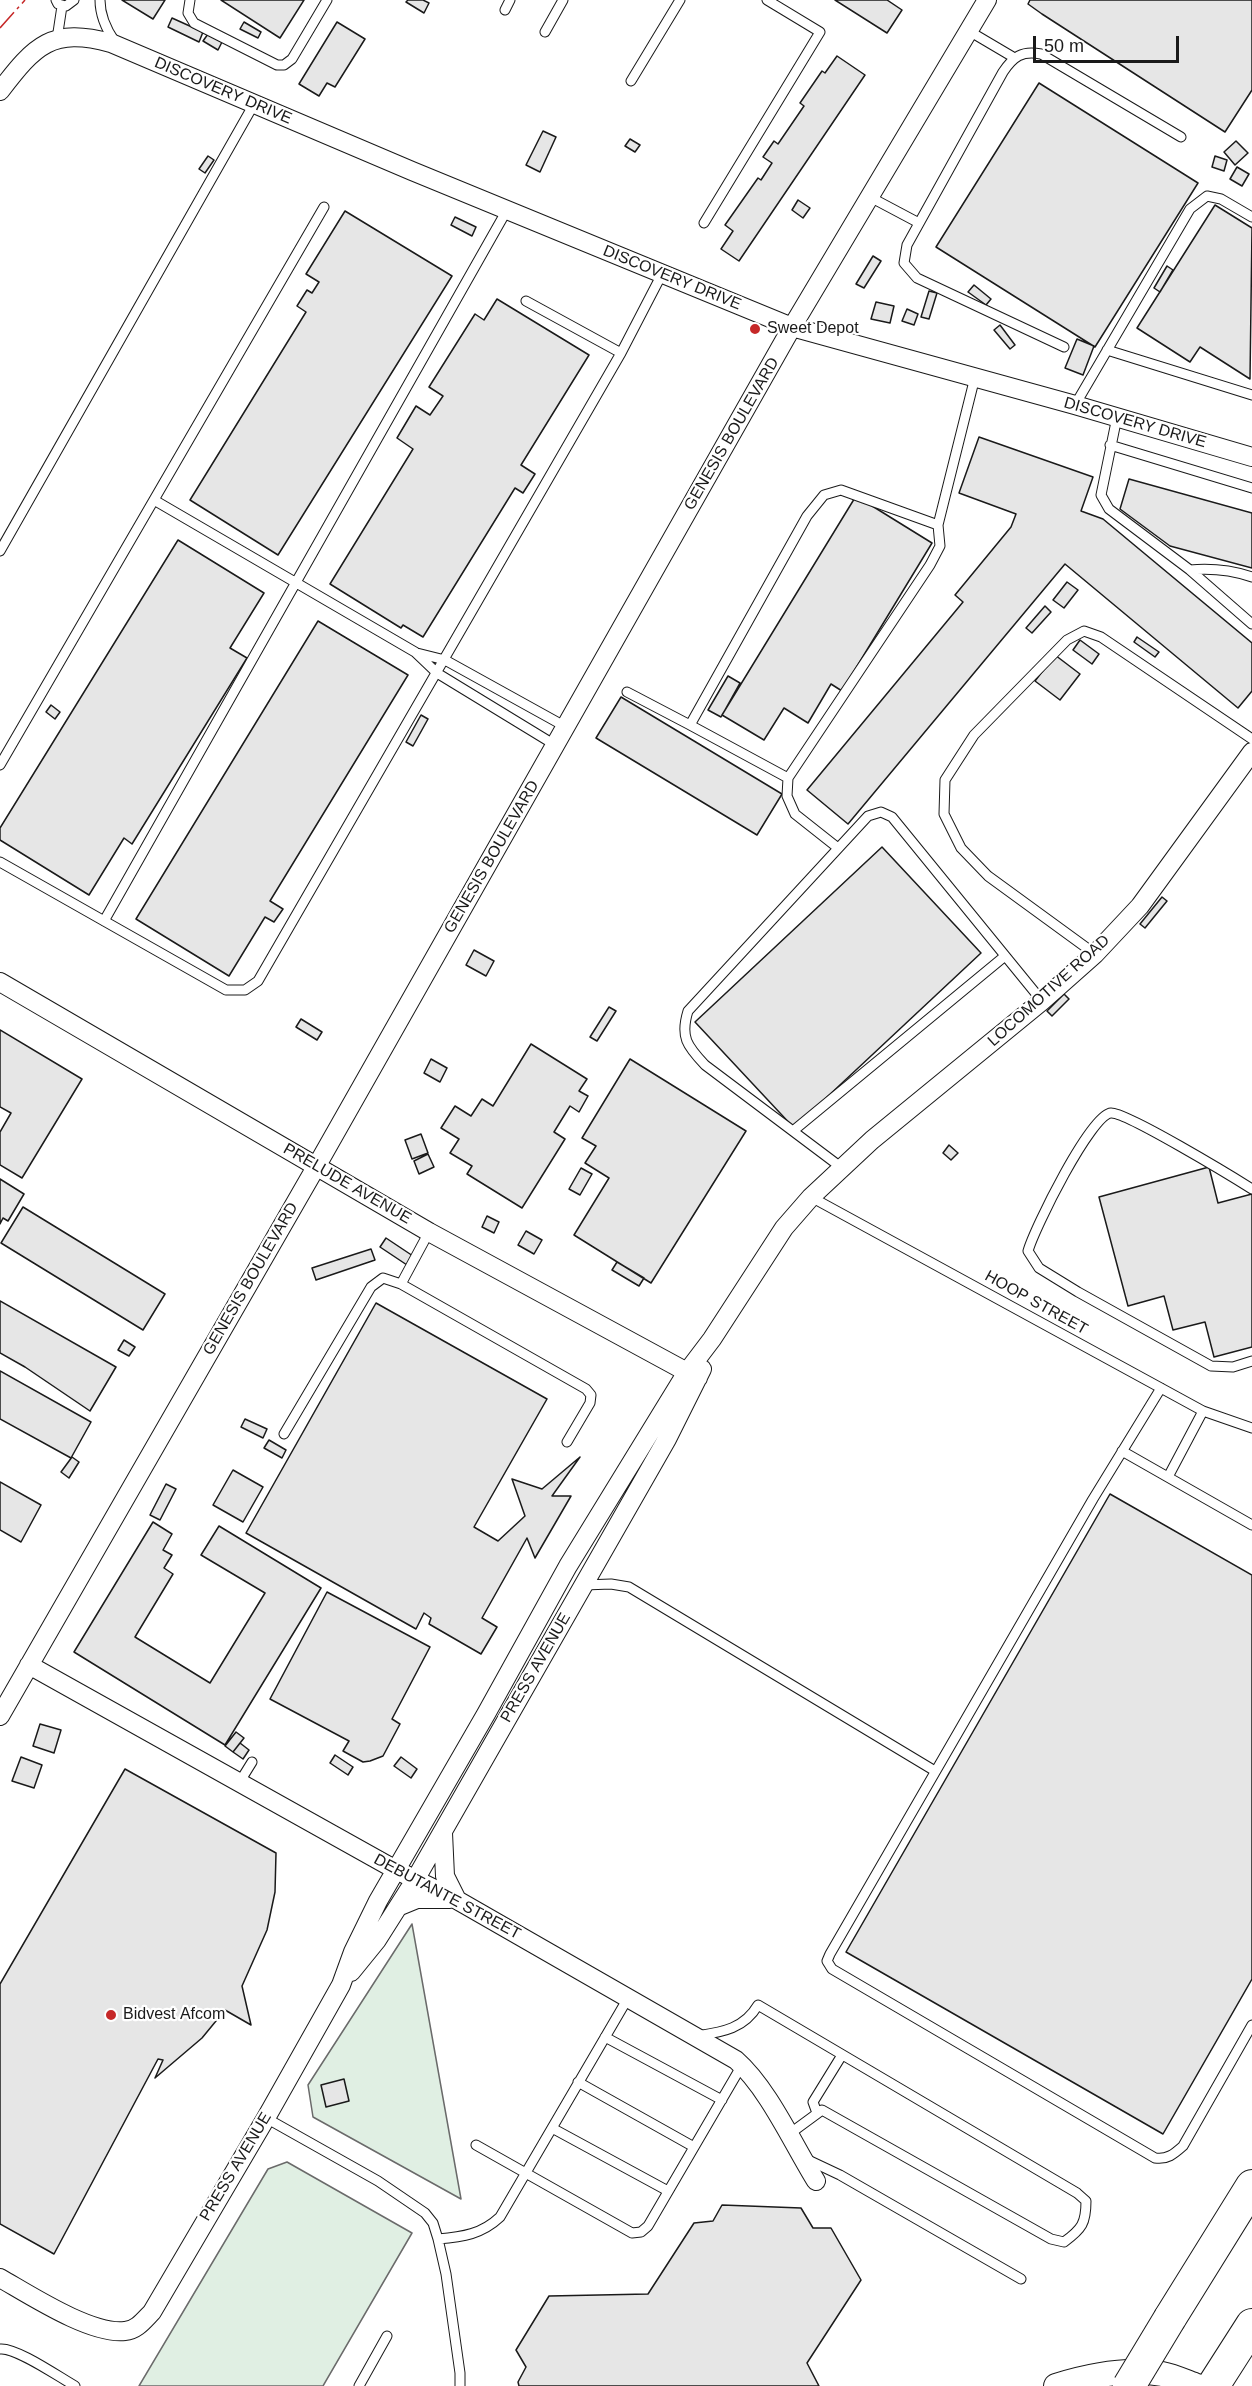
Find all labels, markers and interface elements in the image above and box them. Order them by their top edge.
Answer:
scale bar [1036,24,1182,62]
text: 50 m [1044,36,1084,56]
street label: DISCOVERY DRIVE [151,53,295,129]
street label: DISCOVERY DRIVE [600,242,744,314]
place label: Sweet Depot [767,319,859,339]
marker: Sweet Depot [748,322,762,336]
street label: GENESIS BOULEVARD [680,354,784,514]
street label: DISCOVERY DRIVE [1062,393,1208,453]
street label: GENESIS BOULEVARD [440,777,544,937]
street label: LOCOMOTIVE ROAD [984,931,1114,1051]
street label: PRELUDE AVENUE [280,1140,414,1228]
street label: GENESIS BOULEVARD [199,1199,303,1359]
street label: HOOP STREET [981,1267,1091,1339]
street label: PRESS AVENUE [497,1610,575,1726]
street label: DEBUTANTE STREET [370,1850,524,1944]
place label: Bidvest Afcom [123,2005,225,2025]
marker: Bidvest Afcom [104,2008,118,2022]
street label: PRESS AVENUE [196,2109,276,2225]

